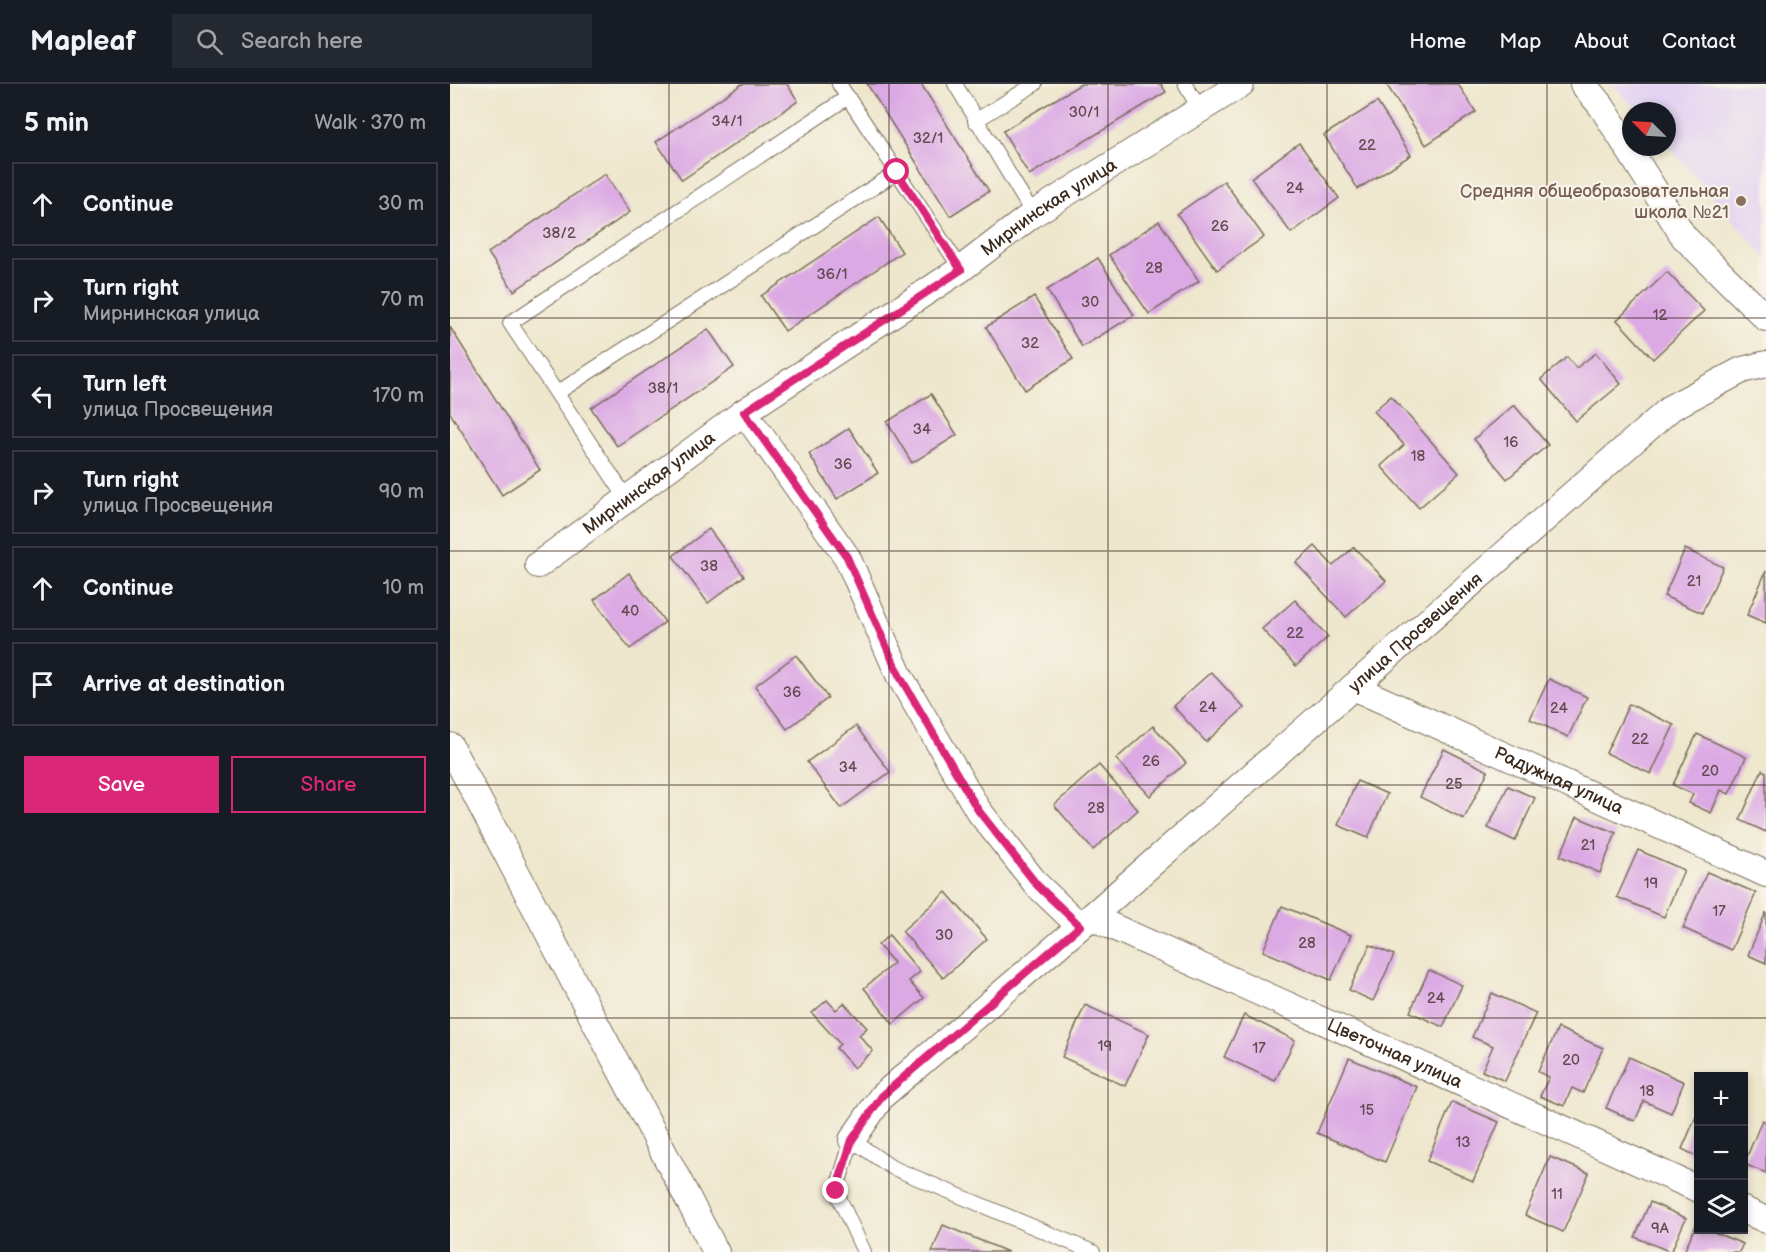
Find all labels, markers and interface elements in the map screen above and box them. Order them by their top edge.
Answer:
search box [172,14,592,68]
text: Mapleaf [30,25,136,58]
icon: search [193,25,226,58]
text: Search here [241,28,363,55]
text: Home [1409,29,1466,54]
text: Map [1499,29,1541,54]
text: About [1574,29,1629,54]
text: Contact [1662,29,1736,54]
north arrow [1622,102,1676,156]
house number: 30/1 [1069,103,1099,122]
text: 5 min [24,108,89,139]
text: Walk · 370 m [314,111,426,135]
house number: 34/1 [712,112,742,131]
house number: 32/1 [913,129,943,148]
house number: 22 [1358,136,1376,155]
street label: Мирнинская улица [977,154,1121,260]
route start [883,158,909,184]
house number: 24 [1286,179,1304,198]
place label: Средняя общеобразовательная школа №21 [1460,181,1729,223]
icon: ahead [26,188,59,221]
text: Continue [83,191,173,218]
text: 30 m [378,192,424,216]
marker: Средняя общеобразовательная школа №21 [1734,194,1748,208]
house number: 26 [1211,217,1229,236]
house number: 38/2 [542,224,576,243]
house number: 28 [1145,259,1163,278]
house number: 36/1 [817,265,847,284]
text: Turn right [83,275,179,302]
icon: right [26,284,59,317]
text: 70 m [380,288,424,312]
house number: 30 [1081,293,1099,312]
text: Мирнинская улица [83,302,260,326]
house number: 12 [1653,306,1667,325]
house number: 32 [1021,334,1039,353]
text: Turn left [83,371,167,398]
house number: 38/1 [648,379,678,398]
icon: left [26,380,59,413]
text: 170 m [373,384,424,408]
text: улица Просвещения [83,398,273,422]
house number: 34 [913,420,931,439]
street label: Мирнинская улица [579,427,719,539]
house number: 16 [1504,433,1518,452]
house number: 18 [1411,447,1426,466]
house number: 36 [834,455,852,474]
text: Turn right [83,467,179,494]
icon: right [26,476,59,509]
text: 90 m [379,480,424,504]
text: улица Просвещения [83,494,273,518]
house number: 38 [700,557,718,576]
street label: улица Просвещения [1344,568,1487,697]
icon: ahead [26,572,59,605]
house number: 21 [1687,572,1701,591]
text: Continue [83,575,173,602]
text: 10 m [383,576,424,600]
house number: 40 [621,602,639,621]
house number: 22 [1286,624,1304,643]
icon: arrive [26,668,59,701]
text: Arrive at destination [83,671,285,698]
house number: 36 [783,683,801,702]
house number: 24 [1199,698,1217,717]
house number: 24 [1550,699,1568,718]
house number: 22 [1631,730,1649,749]
street label: Радужная улица [1491,742,1627,819]
house number: 26 [1142,752,1160,771]
button: Save [24,756,219,813]
button: Share [231,756,426,813]
house number: 34 [839,758,857,777]
house number: 20 [1701,762,1719,781]
house number: 25 [1445,775,1463,794]
house number: 28 [1087,799,1105,818]
house number: 21 [1581,836,1595,855]
house number: 19 [1644,874,1658,893]
house number: 17 [1712,902,1726,921]
house number: 30 [935,926,953,945]
house number: 28 [1298,934,1316,953]
house number: 24 [1427,989,1445,1008]
street label: Цветочная улица [1324,1014,1466,1093]
house number: 19 [1098,1037,1112,1056]
house number: 17 [1252,1039,1266,1058]
house number: 20 [1562,1051,1580,1070]
map controls [1694,1072,1748,1234]
button: + [1694,1072,1748,1126]
house number: 18 [1640,1082,1655,1101]
house number: 15 [1360,1101,1374,1120]
button: − [1694,1126,1748,1180]
house number: 13 [1455,1133,1471,1152]
route end [822,1177,848,1203]
button: layers [1694,1180,1748,1234]
house number: 11 [1551,1185,1563,1204]
house number: 9А [1651,1219,1670,1238]

